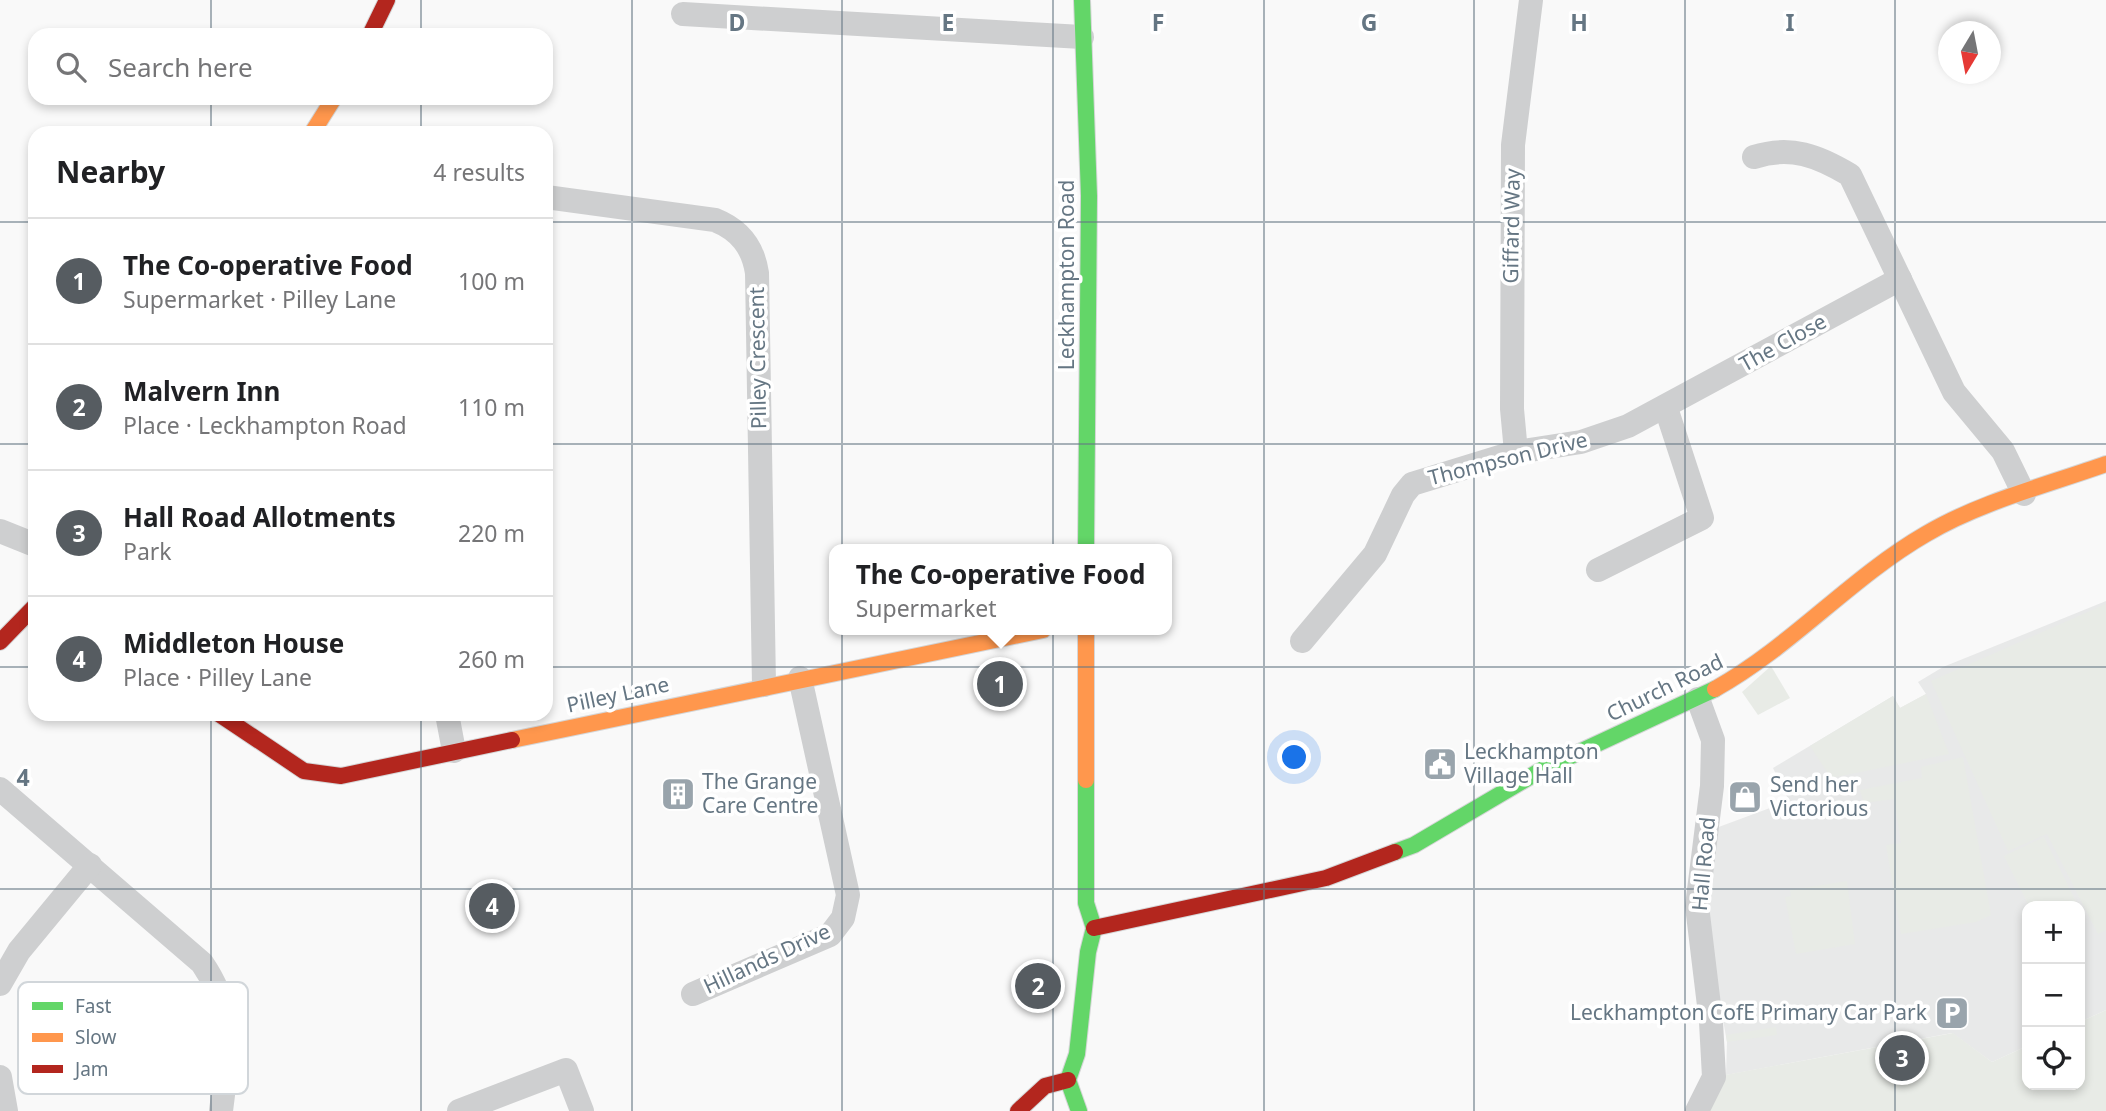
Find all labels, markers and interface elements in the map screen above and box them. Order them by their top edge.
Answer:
text: D [729,6,745,38]
text: E [942,6,954,38]
text: F [1152,6,1164,38]
text: G [1361,6,1377,38]
text: H [1570,6,1588,38]
text: I [1786,6,1795,38]
north arrow [1938,21,2001,84]
search box [28,28,553,105]
icon: search [52,48,90,86]
text: Search here [108,49,253,85]
text: Nearby [56,151,165,192]
text: 4 results [433,156,525,188]
street label: Giffard Way [1496,168,1526,284]
street label: Leckhampton Road [1052,180,1080,370]
text: The Co-operative Food [123,247,413,283]
text: 1 [72,265,86,297]
text: 100 m [458,265,525,297]
text: Supermarket · Pilley Lane [123,283,396,315]
street label: Pilley Crescent [742,286,772,429]
street label: The Close [1734,307,1831,377]
text: Malvern Inn [123,373,280,409]
text: 2 [72,391,86,423]
text: 110 m [458,391,525,423]
text: Place · Leckhampton Road [123,409,407,441]
street label: Thompson Drive [1425,425,1590,491]
text: Hall Road Allotments [123,499,396,535]
text: 3 [72,517,86,549]
text: 220 m [458,517,525,549]
text: Park [123,535,172,567]
popup [829,544,1172,635]
text: The Co-operative Food [856,556,1145,592]
text: Supermarket [856,592,997,624]
text: Middleton House [123,625,344,661]
text: 4 [72,643,86,675]
text: 260 m [458,643,525,675]
street label: Church Road [1602,647,1728,727]
pin: 1 [977,658,1023,710]
text: Place · Pilley Lane [123,661,312,693]
street label: Pilley Lane [564,669,672,719]
place label: Leckhampton Village Hall [1464,737,1599,789]
your location [1277,740,1311,774]
public building icon: Leckhampton Village Hall [1421,745,1459,783]
text: 4 [16,761,30,793]
place label: The Grange Care Centre [702,767,818,819]
place label: Send her Victorious [1770,770,1868,822]
building icon: The Grange Care Centre [659,775,697,813]
shop icon: Send her Victorious [1726,778,1764,816]
street label: Hall Road [1685,816,1721,912]
pin: 4 [469,880,515,932]
map controls [2022,901,2085,1090]
button: + [2022,901,2085,964]
street label: Hillands Drive [699,916,835,1000]
pin: 2 [1015,960,1061,1012]
button: − [2022,964,2085,1027]
legend [18,982,248,1094]
text: Fast [75,993,112,1019]
parking icon: Leckhampton CofE Primary Car Park [1933,994,1971,1032]
place label: Leckhampton CofE Primary Car Park [1570,998,1928,1026]
text: Slow [75,1024,116,1050]
button: locate [2022,1027,2085,1090]
pin: 3 [1879,1032,1925,1084]
text: Jam [73,1056,109,1082]

